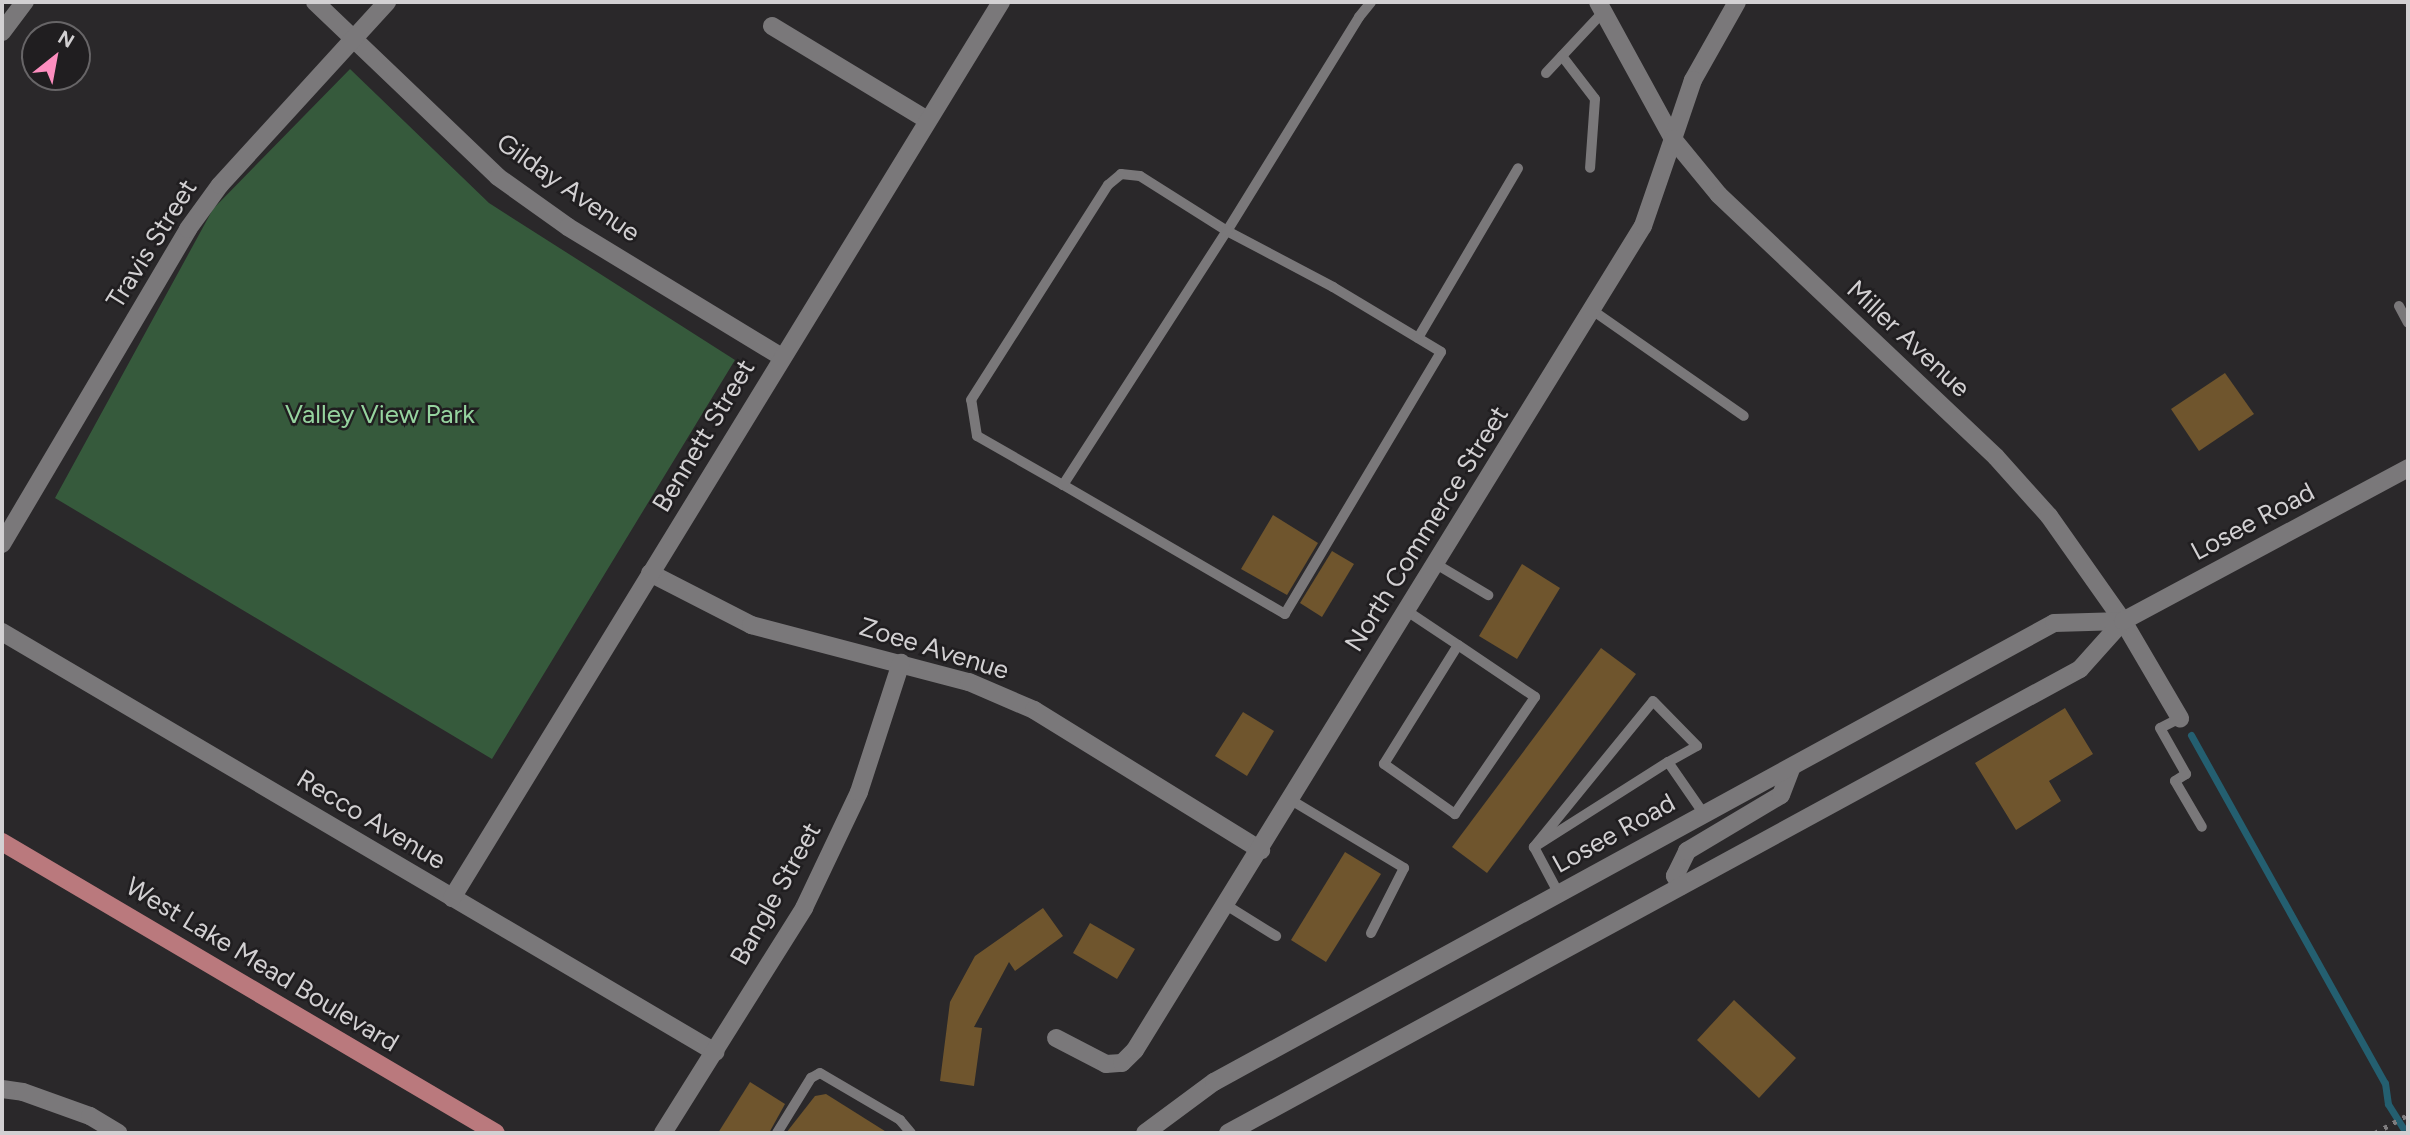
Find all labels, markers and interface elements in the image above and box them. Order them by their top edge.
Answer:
north arrow [21,21,91,91]
text: N [54,26,78,53]
street label: Gilday Avenue [490,127,646,249]
street label: Travis Street [100,174,204,314]
street label: Miller Avenue [1840,274,1976,404]
street label: Bennett Street [646,354,762,518]
park label: Valley View Park [285,399,475,431]
street label: North Commerce Street [1339,401,1515,657]
street label: Losee Road [2186,476,2320,568]
street label: Zoee Avenue [856,611,1012,687]
street label: Recco Avenue [291,763,451,877]
street label: Losee Road [1547,788,1681,880]
street label: Bangle Street [724,817,828,971]
street label: West Lake Mead Boulevard [120,871,404,1059]

